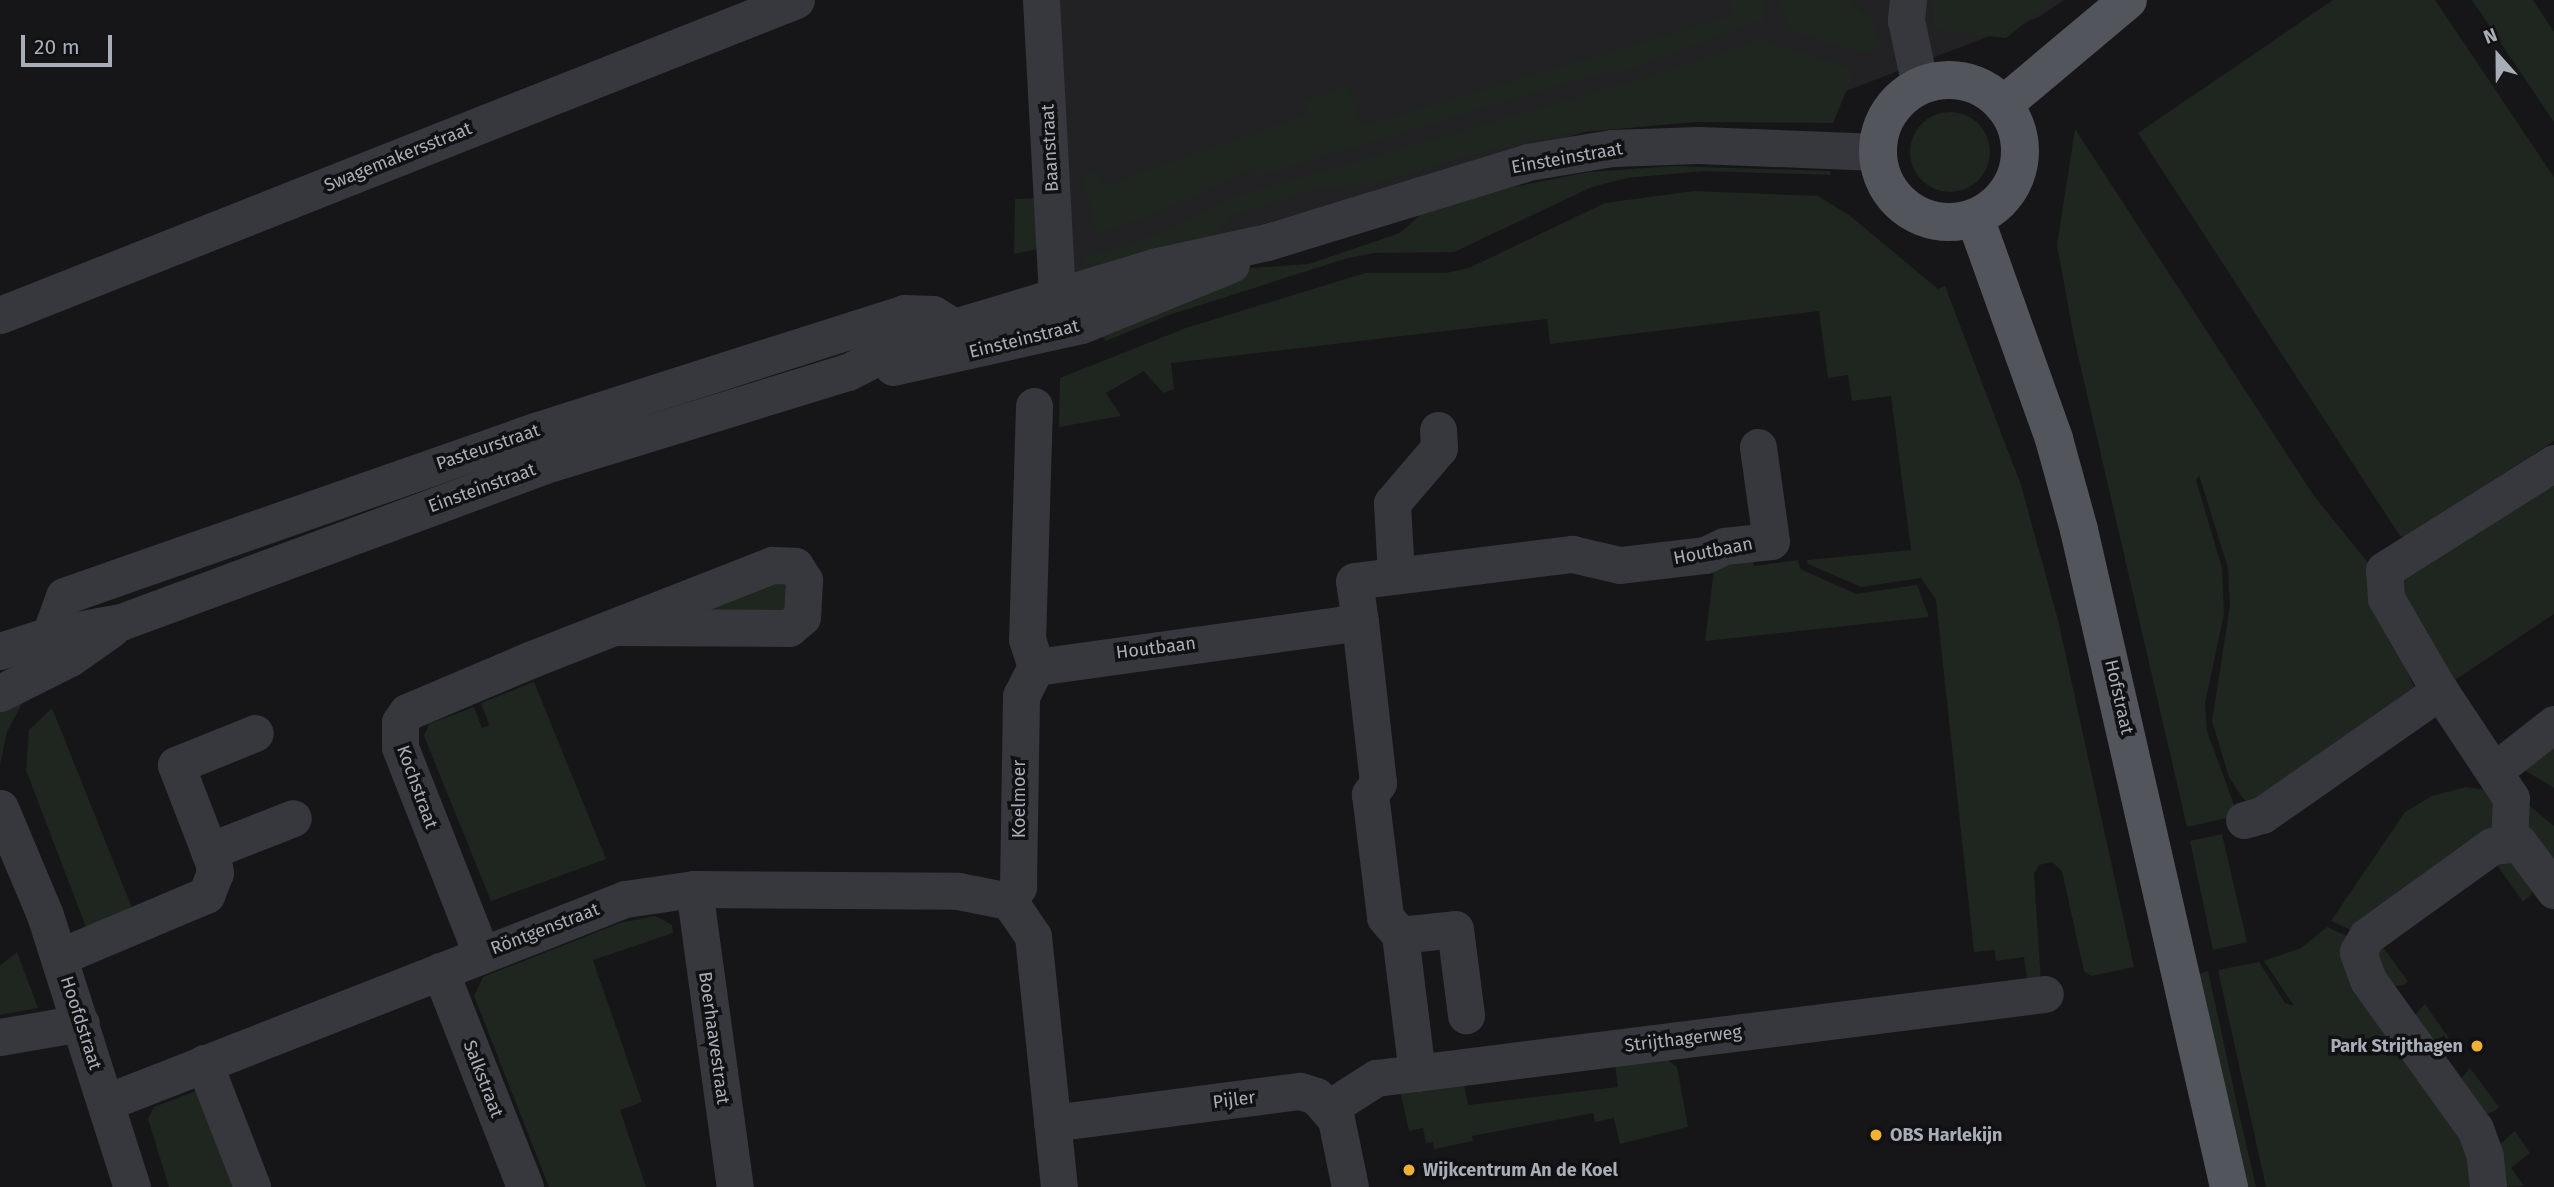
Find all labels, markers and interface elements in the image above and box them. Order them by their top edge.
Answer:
scale bar [24,21,116,65]
north arrow [2463,21,2533,91]
text: N [2480,23,2500,49]
text: 20 m [34,34,80,60]
street label: Baanstraat [1037,103,1063,193]
street label: Swagemakersstraat [321,118,475,196]
street label: Einsteinstraat [1510,138,1624,178]
street label: Einsteinstraat [967,315,1081,363]
street label: Pasteurstraat [433,419,543,475]
street label: Einsteinstraat [425,459,539,517]
street label: Houtbaan [1672,533,1754,569]
street label: Houtbaan [1115,632,1197,664]
street label: Hofstraat [2100,658,2138,736]
street label: Kochstraat [392,742,442,832]
street label: Koelmoer [1008,760,1030,838]
street label: Röntgenstraat [488,898,602,960]
street label: Boerhaavestraat [694,970,734,1106]
street label: Hoofdstraat [56,973,106,1073]
street label: Strijthagerweg [1623,1021,1743,1057]
place label: Park Strijthagen [2330,1035,2463,1057]
street label: Salkstraat [458,1037,508,1121]
marker: Park Strijthagen [2469,1038,2485,1054]
street label: Pijler [1212,1087,1256,1113]
place label: OBS Harlekijn [1890,1124,2002,1146]
marker: OBS Harlekijn [1868,1127,1884,1143]
place label: Wijkcentrum An de Koel [1423,1159,1618,1181]
marker: Wijkcentrum An de Koel [1401,1162,1417,1178]

